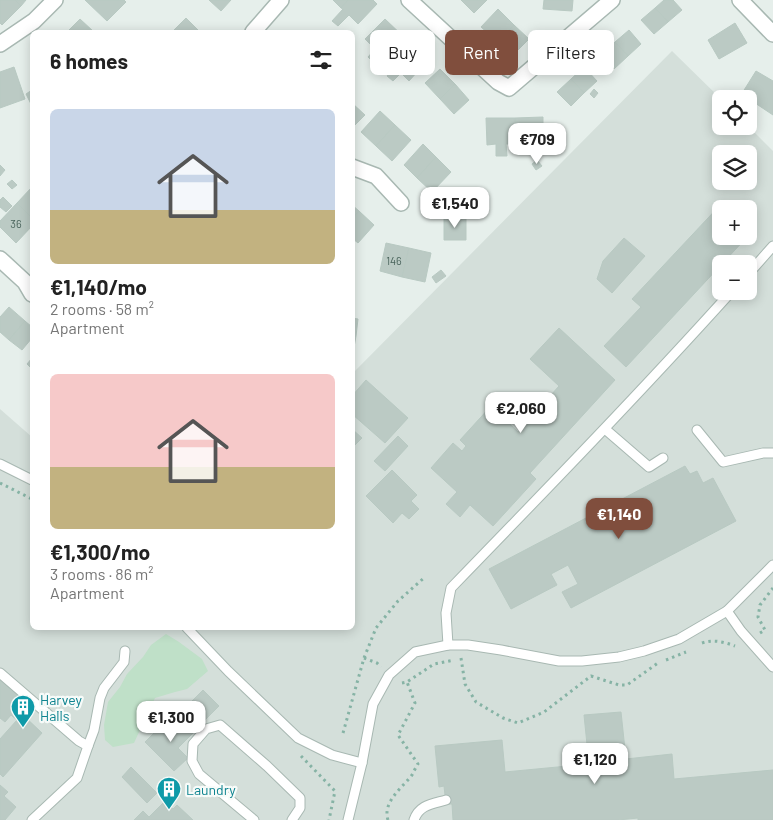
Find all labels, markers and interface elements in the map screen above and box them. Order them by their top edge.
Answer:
chip: Buy [370,30,435,75]
chip: Rent [445,30,518,75]
chip: Filters [528,30,614,75]
icon: filters [307,46,335,74]
text: 6 homes [50,48,128,73]
map controls [712,90,757,300]
button: locate [712,90,757,135]
pin: €709 [507,122,567,165]
text: €709 [519,129,555,148]
icon: home [148,141,238,231]
button: layers [712,145,757,190]
pin: €1,540 [414,186,496,229]
text: €1,540 [431,193,479,212]
button: + [712,200,757,245]
house number: 36 [10,217,22,230]
house number: 146 [386,254,402,267]
button: − [712,255,757,300]
text: €1,140/mo [50,274,147,299]
text: 2 rooms · 58 m² [50,299,154,318]
text: Apartment [50,318,125,337]
pin: €2,060 [480,392,562,434]
text: €2,060 [496,398,546,417]
icon: home [148,406,238,496]
pin: €1,140 [578,498,660,540]
text: €1,140 [597,504,641,523]
text: €1,300/mo [50,539,150,564]
text: 3 rooms · 86 m² [50,564,154,583]
text: Apartment [50,583,125,602]
place label: Harvey Halls [40,691,82,724]
building icon: Harvey Halls [10,694,36,728]
pin: €1,300 [130,700,212,743]
text: €1,300 [148,707,194,726]
pin: €1,120 [554,742,636,785]
text: €1,120 [573,749,617,768]
building icon: Laundry [156,776,182,810]
place label: Laundry [186,781,236,798]

